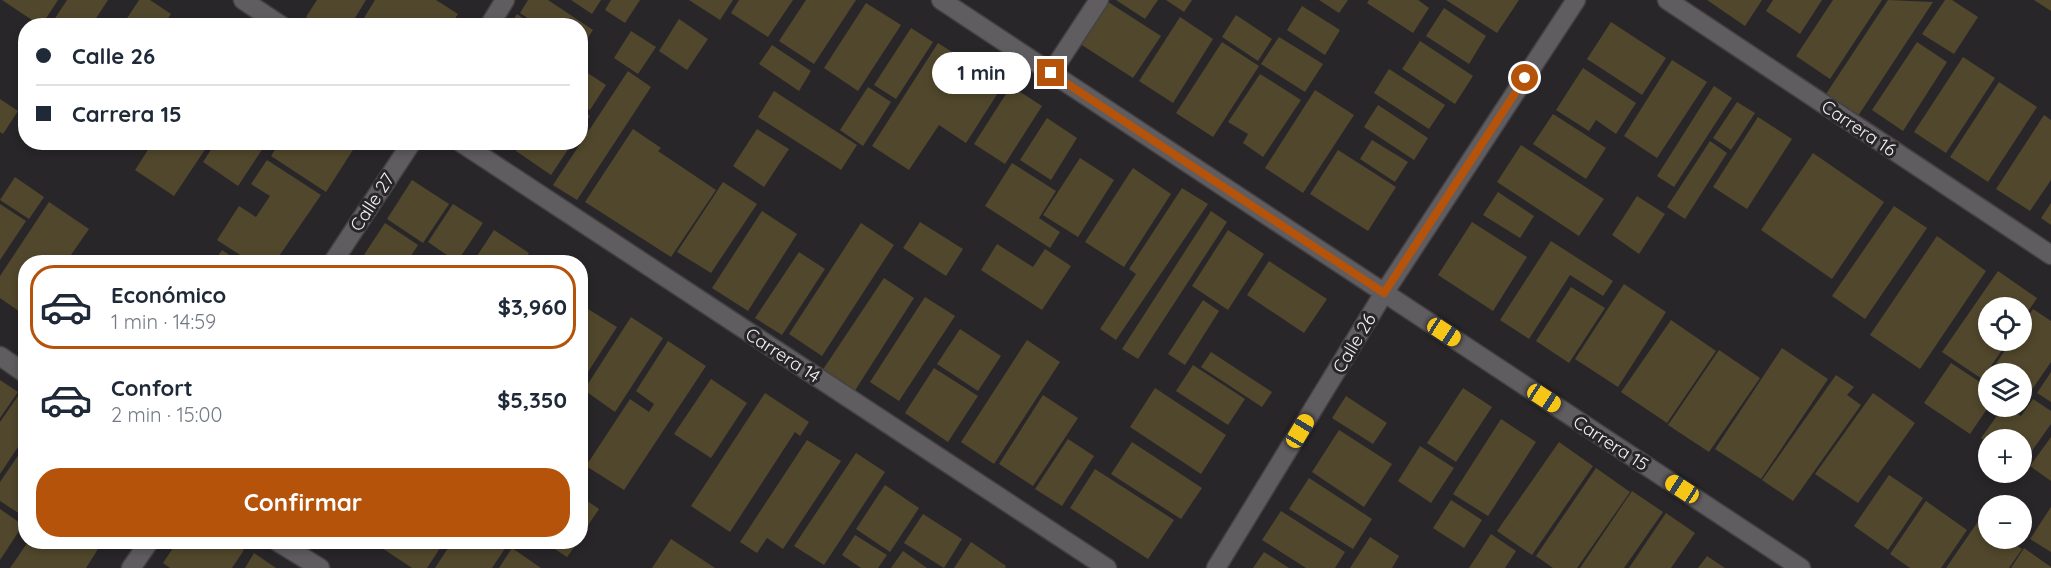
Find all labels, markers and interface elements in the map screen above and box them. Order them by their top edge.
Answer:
text: Calle 26 [72,42,155,70]
callout: 1 min [931,52,1030,94]
route end [1037,59,1064,86]
text: 1 min [957,60,1006,85]
route start [1511,64,1538,91]
street label: Carrera 16 [1817,95,1901,162]
text: Carrera 15 [72,100,182,128]
street label: Calle 27 [345,169,399,235]
icon: car [39,280,93,334]
text: Económico [111,281,226,309]
text: $3,960 [498,293,567,321]
map controls [1978,297,2032,549]
button: locate [1978,297,2032,351]
text: 1 min · 14:59 [111,309,216,334]
street label: Calle 26 [1327,309,1381,377]
car [1424,315,1464,349]
street label: Carrera 14 [741,322,825,388]
button: layers [1978,363,2032,417]
icon: car [39,373,93,427]
text: Confort [111,374,193,402]
car [1524,381,1564,415]
text: $5,350 [497,386,567,414]
text: 2 min · 15:00 [111,402,222,427]
street label: Carrera 15 [1569,410,1653,476]
car [1283,411,1317,451]
button: + [1978,429,2032,483]
button: Confirmar [36,468,570,537]
car [1662,472,1702,506]
button: − [1978,495,2032,549]

